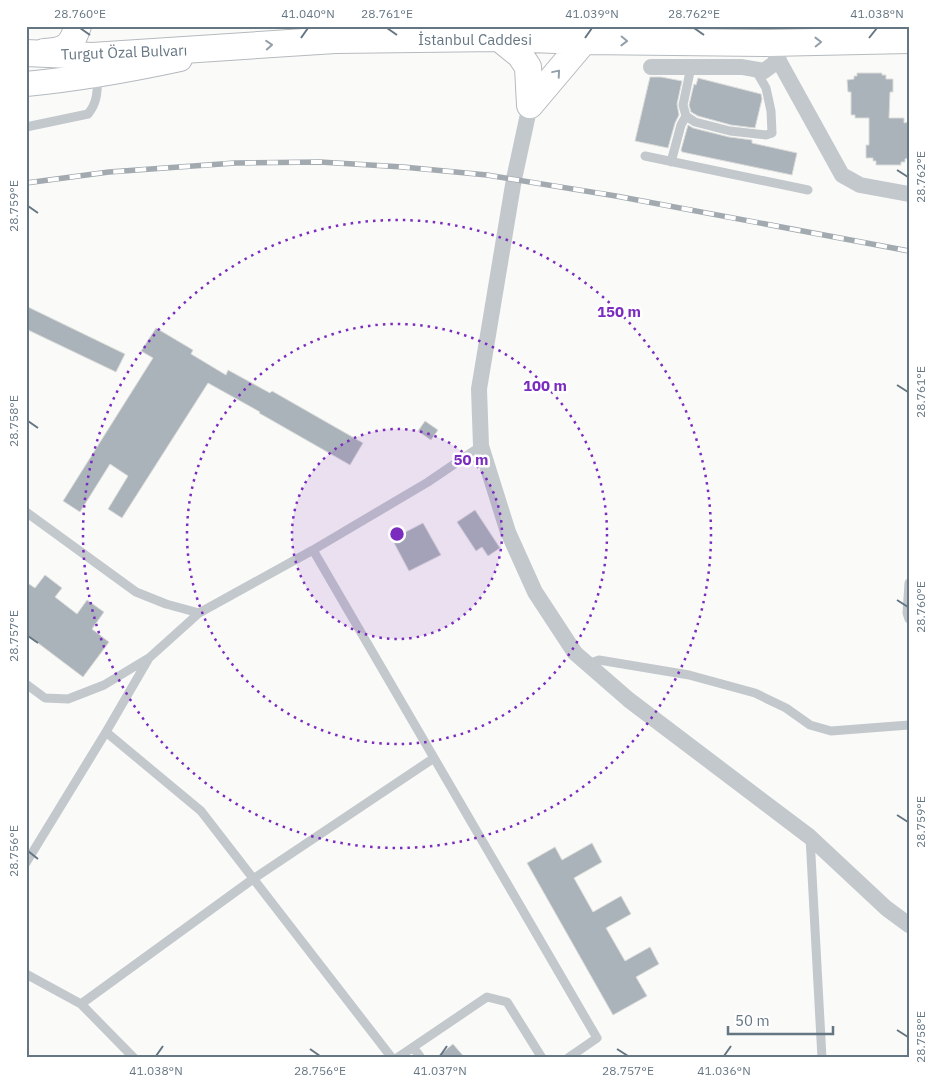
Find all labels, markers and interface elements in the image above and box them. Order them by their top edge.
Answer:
text: 28.760°E [54,6,106,21]
text: 41.040°N [281,6,335,21]
text: 28.761°E [361,6,413,21]
text: 41.039°N [565,6,619,21]
text: 28.762°E [668,6,720,21]
text: 41.038°N [850,6,904,21]
street label: İstanbul Caddesi [418,30,532,49]
one-way arrow [621,36,629,47]
one-way arrow [814,37,822,47]
one-way arrow [266,39,274,50]
street label: Turgut Özal Bulvarı [60,40,188,64]
one-way arrow [551,70,560,79]
text: 28.762°E [913,151,928,203]
text: 28.759°E [6,180,21,232]
text: 150 m [597,302,641,321]
text: 28.761°E [913,366,928,418]
text: 100 m [523,376,567,395]
text: 28.758°E [6,395,21,447]
text: 50 m [454,450,488,469]
centre of rings [388,525,406,543]
text: 28.760°E [913,581,928,633]
text: 28.757°E [6,610,21,662]
text: 28.759°E [913,796,928,848]
text: 28.756°E [6,825,21,877]
scale bar [728,1004,832,1036]
text: 50 m [735,1011,770,1030]
text: 28.758°E [913,1011,928,1063]
text: 41.038°N [129,1063,183,1078]
text: 28.756°E [294,1063,346,1078]
text: 41.037°N [413,1063,467,1078]
text: 28.757°E [602,1063,654,1078]
text: 41.036°N [697,1063,751,1078]

